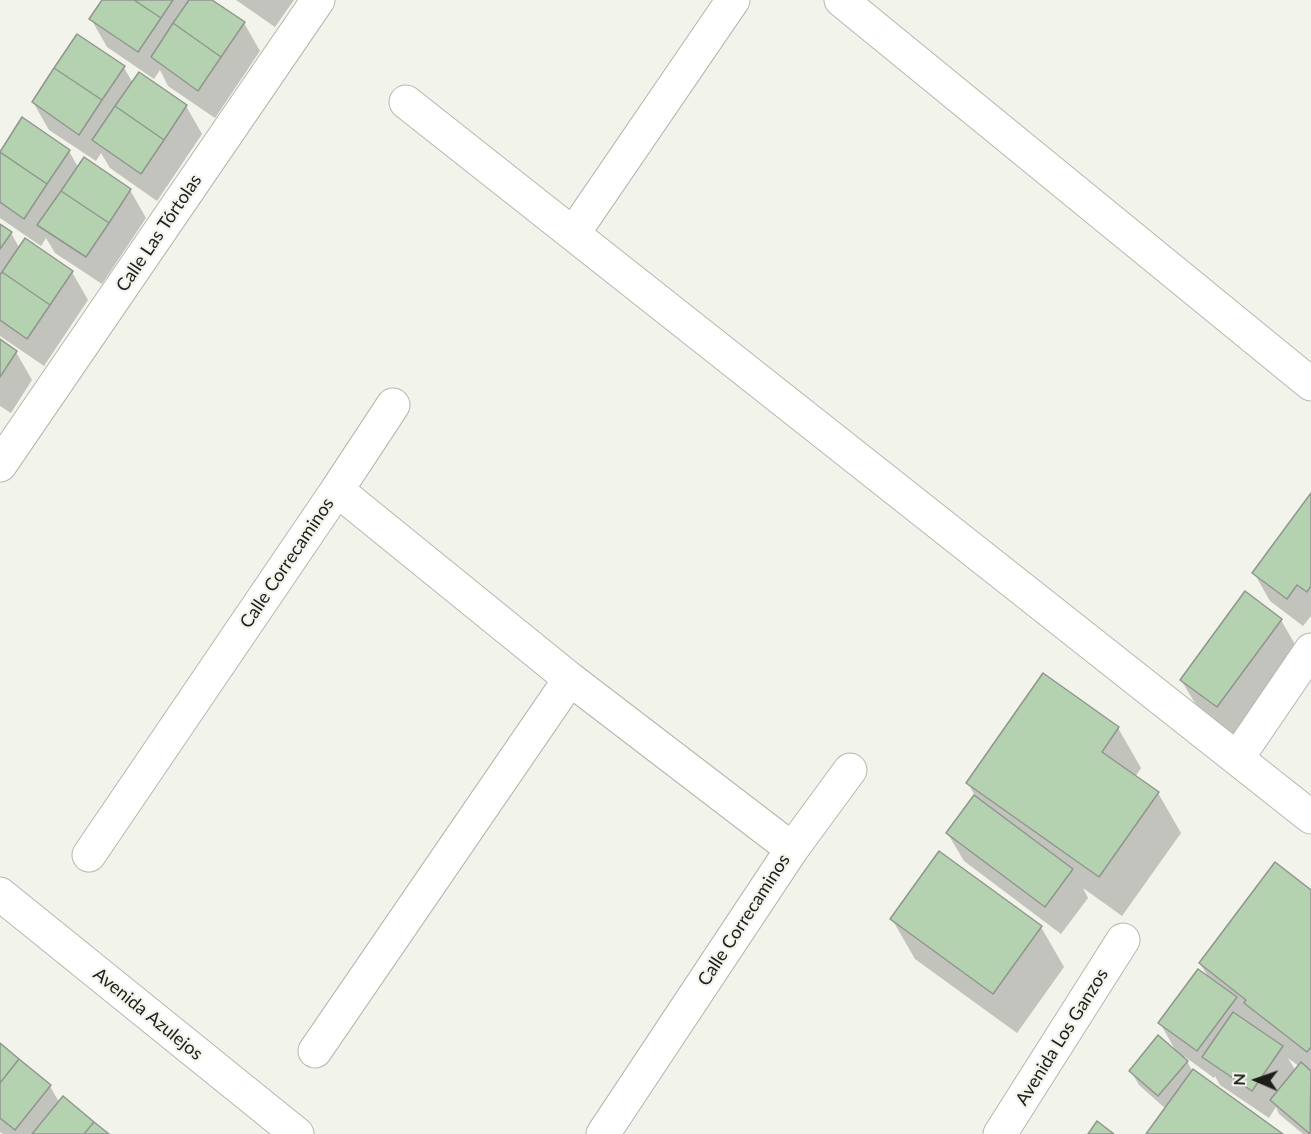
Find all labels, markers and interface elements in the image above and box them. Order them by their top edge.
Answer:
street label: Calle Las Tórtolas [112,170,206,296]
street label: Calle Correcaminos [235,494,339,632]
street label: Calle Correcaminos [693,850,795,990]
street label: Avenida Azulejos [89,963,207,1065]
street label: Avenida Los Ganzos [1011,965,1113,1109]
north arrow [1227,1050,1287,1110]
text: N [1229,1073,1248,1086]

